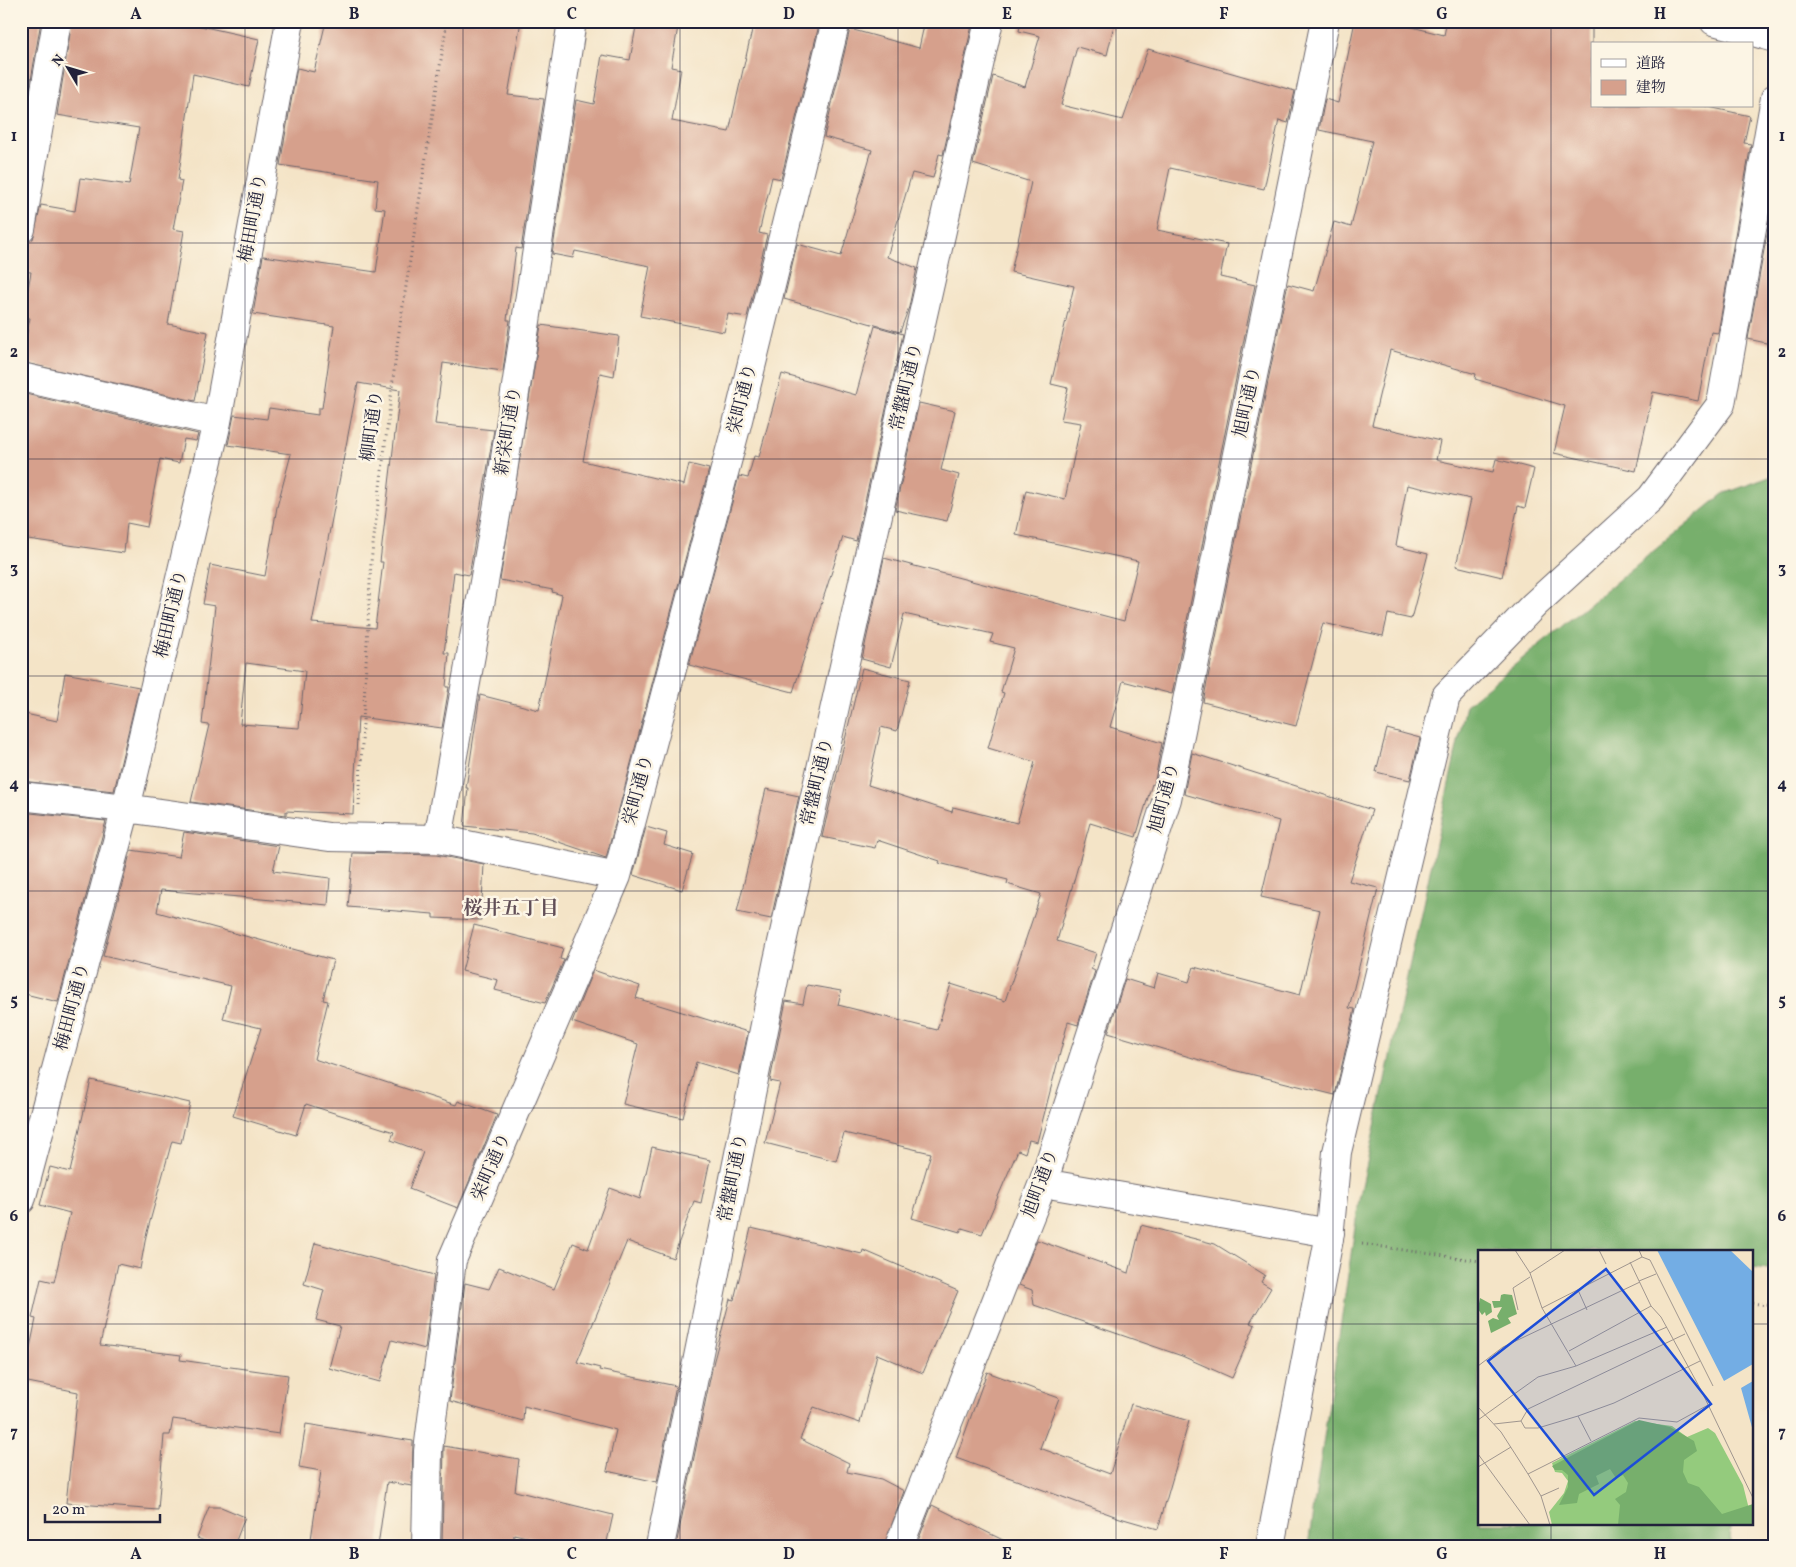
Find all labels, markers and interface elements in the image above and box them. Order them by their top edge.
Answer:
text: A [130,4,142,26]
text: B [349,4,360,26]
text: C [567,4,577,26]
text: D [783,4,795,26]
text: E [1002,4,1012,26]
text: F [1219,4,1229,26]
text: G [1436,4,1448,26]
text: H [1654,4,1666,26]
north arrow [42,42,92,92]
legend [1591,42,1754,108]
text: N [48,51,70,71]
text: 道路 [1636,54,1666,75]
text: 建物 [1636,78,1666,99]
text: 1 [11,126,17,148]
text: 1 [1779,126,1785,148]
street label: 梅田町通り [234,172,274,264]
street label: 常盤町通り [885,340,929,434]
text: 2 [10,342,18,364]
text: 2 [1778,342,1786,364]
street label: 栄町通り [722,361,764,437]
street label: 旭町通り [1228,364,1268,440]
street label: 新栄町通り [490,385,528,477]
street label: 柳町通り [356,389,390,463]
text: 3 [10,558,18,580]
text: 3 [1778,558,1786,580]
street label: 梅田町通り [150,567,194,661]
street label: 常盤町通り [796,735,840,829]
street label: 栄町通り [618,752,660,828]
street label: 旭町通り [1144,760,1186,836]
text: 4 [9,774,19,796]
text: 4 [1777,774,1787,796]
district label: 桜井五丁目 [463,896,559,922]
street label: 梅田町通り [49,960,97,1054]
text: 5 [10,990,18,1012]
text: 5 [1778,990,1786,1012]
street label: 栄町通り [466,1129,518,1205]
street label: 常盤町通り [713,1131,755,1225]
street label: 旭町通り [1017,1146,1065,1222]
text: 6 [10,1206,19,1228]
text: 6 [1778,1206,1787,1228]
inset map [1478,1250,1754,1524]
text: 7 [10,1422,18,1444]
text: 7 [1778,1422,1786,1444]
scale bar [45,1492,160,1524]
text: 20 m [52,1500,85,1521]
text: A [130,1544,142,1566]
text: B [349,1544,360,1566]
text: C [567,1544,577,1566]
text: D [783,1544,795,1566]
text: E [1002,1544,1012,1566]
text: F [1219,1544,1229,1566]
text: G [1436,1544,1448,1566]
text: H [1654,1544,1666,1566]

